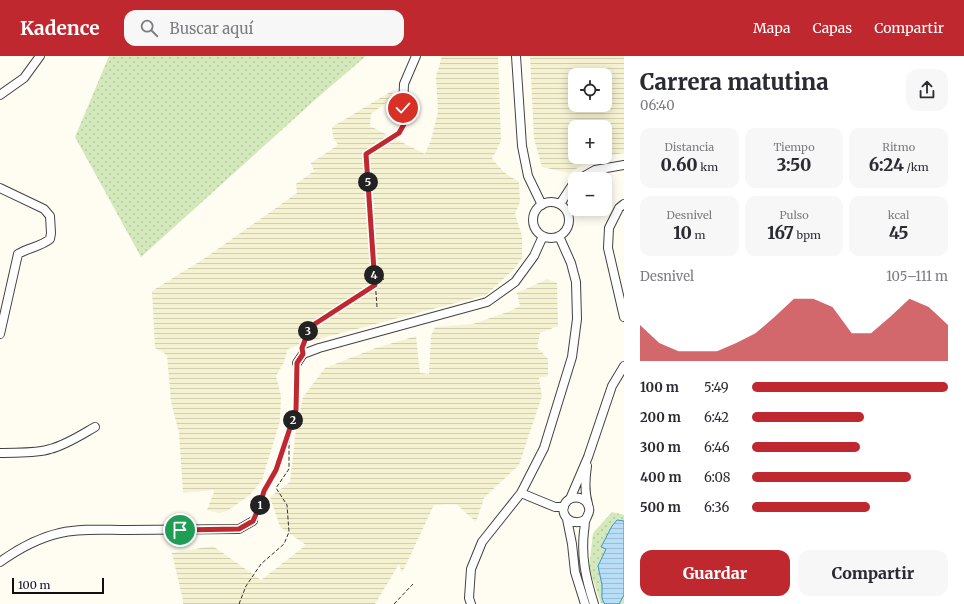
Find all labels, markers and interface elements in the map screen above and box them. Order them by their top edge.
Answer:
search box [124,10,404,46]
text: Kadence [20,16,100,40]
icon: search [138,17,160,39]
text: Buscar aquí [170,19,253,38]
text: Mapa [753,19,790,37]
text: Capas [812,19,852,37]
text: Compartir [874,19,944,37]
map controls [568,68,612,216]
button: locate [568,68,612,112]
text: Carrera matutina [640,68,829,96]
button: share [906,69,948,111]
pin [386,91,420,125]
icon: check [392,97,414,119]
text: 06:40 [640,97,675,114]
button: + [568,120,612,164]
text: Distancia [664,140,714,154]
text: Tiempo [773,140,815,154]
text: Ritmo [882,140,915,154]
text: 0.60 [660,154,698,176]
text: 3:50 [777,154,811,176]
text: 6:24 [869,154,904,176]
text: km [698,160,718,174]
text: /km [904,160,929,174]
pin: 5 [358,172,378,192]
button: − [568,172,612,216]
text: 5 [365,175,371,189]
text: Desnivel [667,208,712,222]
text: Pulso [779,208,809,222]
text: kcal [888,208,909,222]
text: 10 [673,222,692,244]
text: 167 [767,222,794,244]
text: 45 [889,222,909,244]
text: m [692,228,705,242]
text: bpm [794,228,821,242]
pin: 4 [364,265,384,285]
text: 4 [371,268,378,282]
text: Desnivel [640,268,694,285]
text: 105–111 m [886,268,948,285]
pin: 3 [298,321,318,341]
text: 3 [305,324,311,338]
text: 100 m [640,379,679,396]
text: 5:49 [704,379,729,396]
text: 200 m [640,409,681,426]
text: 6:42 [704,409,729,426]
pin: 2 [283,410,303,430]
text: 2 [290,413,296,427]
text: 300 m [640,439,681,456]
text: 6:46 [704,439,730,456]
text: 400 m [640,469,682,486]
text: 6:08 [704,469,731,486]
pin: 1 [250,495,270,515]
text: 1 [257,498,263,512]
text: 500 m [640,499,681,516]
text: 6:36 [704,499,729,516]
pin [163,513,197,547]
icon: arrive [169,519,191,541]
button: Guardar [640,550,790,596]
button: Compartir [798,550,948,596]
scale bar [12,576,104,595]
text: 100 m [18,578,50,592]

